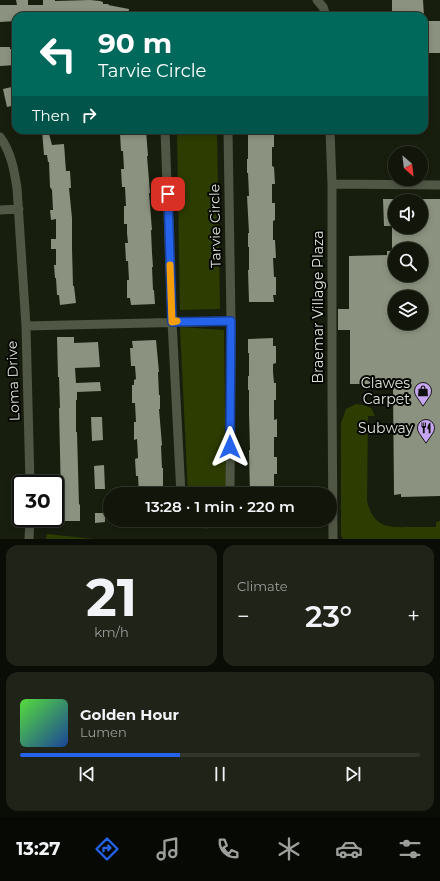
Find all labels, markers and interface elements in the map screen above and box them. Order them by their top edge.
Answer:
text: 90 m [98,26,172,60]
icon: left [32,28,84,80]
text: Tarvie Circle [98,60,206,82]
icon: right [78,104,100,126]
text: Then [32,106,70,125]
north arrow [388,146,428,186]
map controls [388,146,428,330]
pin [151,177,185,211]
icon: arrive [157,183,179,205]
street label: Tarvie Circle [205,184,225,268]
button: sound [388,194,428,234]
street label: Braemar Village Plaza [309,230,327,384]
button: search [388,242,428,282]
button: layers [388,290,428,330]
street label: Loma Drive [3,341,23,421]
place label: Clawes Carpet [361,374,410,408]
shop icon: Clawes Carpet [413,381,433,406]
restaurant icon: Subway [416,418,436,443]
place label: Subway [358,419,413,437]
position arrow [209,426,251,468]
speed limit sign: 30 [12,475,64,527]
text: 13:28 · 1 min · 220 m [145,497,295,516]
text: 21 [86,566,137,629]
text: Climate [237,578,288,594]
text: 23° [305,598,352,635]
text: − [237,603,250,630]
text: + [407,603,420,630]
text: km/h [94,624,129,640]
text: Golden Hour [80,705,179,724]
text: Lumen [80,724,127,740]
icon: previous [76,763,98,785]
icon: pause [209,763,231,785]
icon: next [342,763,364,785]
icon: directions [93,835,121,863]
icon: music [154,835,182,863]
icon: phone [214,835,242,863]
icon: climate [275,835,303,863]
icon: car [335,835,363,863]
icon: filters [396,835,424,863]
text: 13:27 [16,838,60,860]

